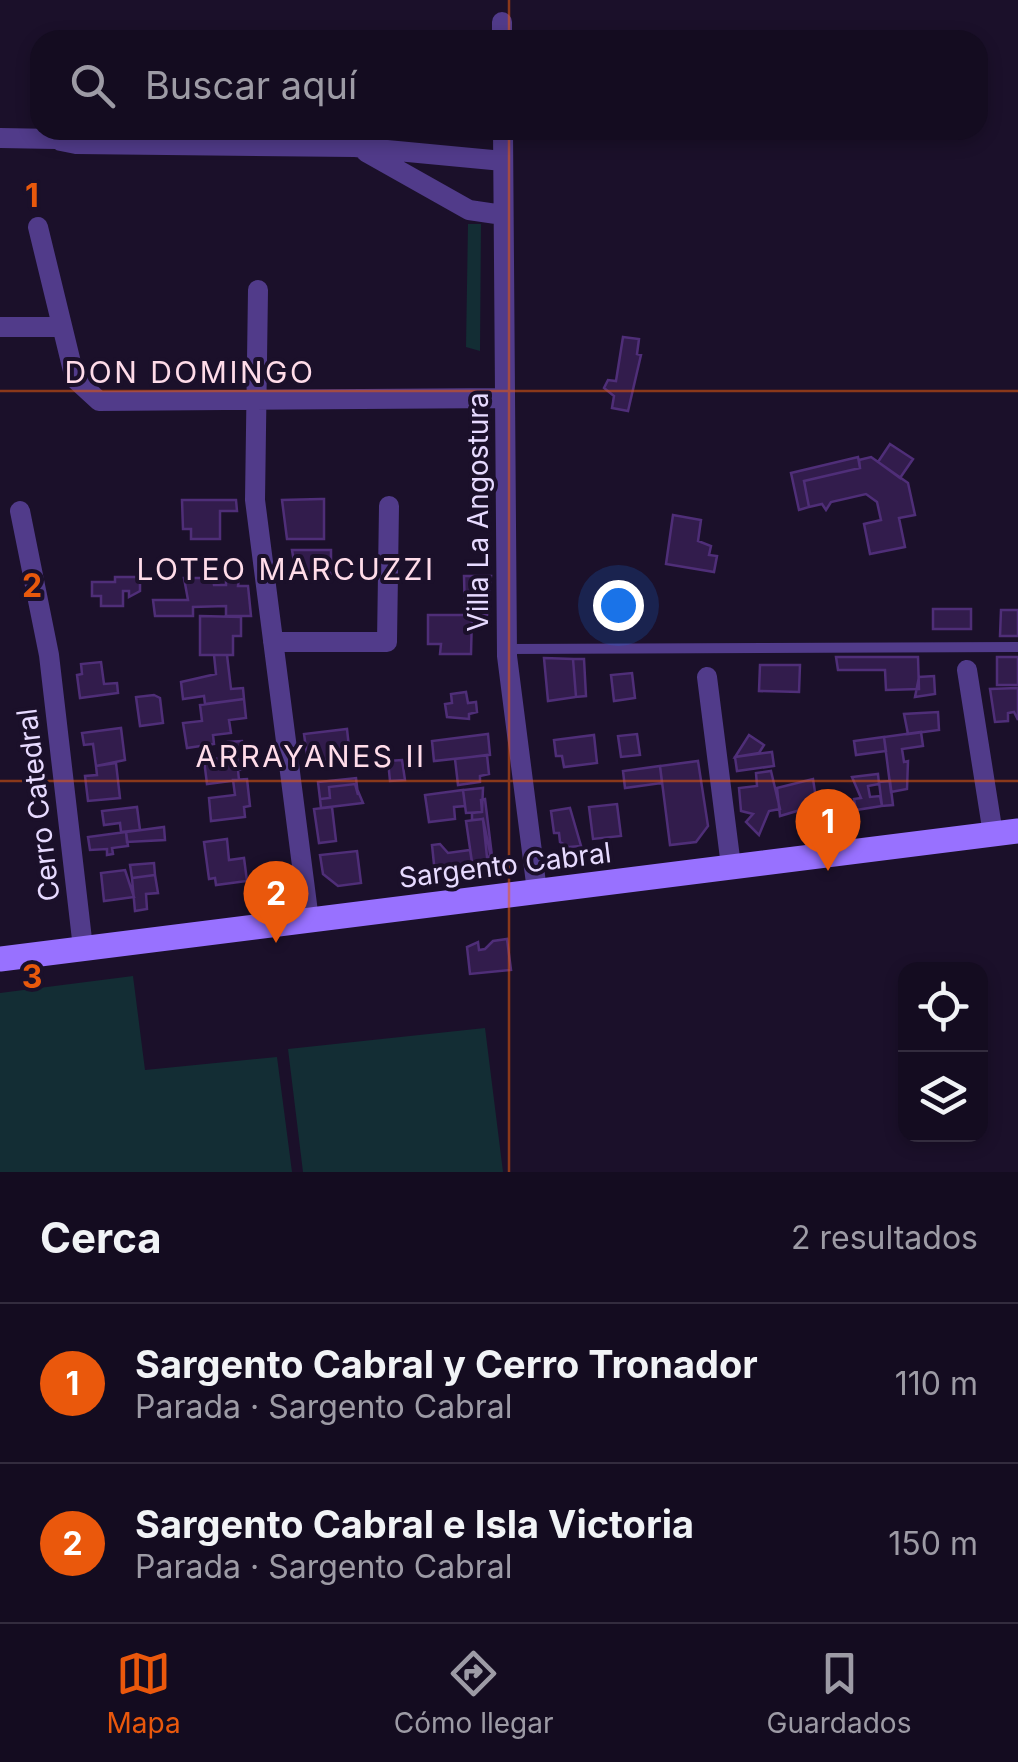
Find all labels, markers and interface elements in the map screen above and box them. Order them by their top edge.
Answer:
search box [30,30,988,140]
icon: search [65,58,120,113]
text: Buscar aquí [145,62,357,108]
text: 1 [25,176,39,215]
district label: DON DOMINGO [65,354,315,390]
street label: Villa La Angostura [461,392,495,632]
district label: LOTEO MARCUZZI [136,551,436,587]
text: 2 [22,566,42,605]
your location [593,580,644,631]
street label: Cerro Catedral [9,707,67,903]
district label: ARRAYANES II [195,738,427,774]
pin: 1 [796,788,860,871]
street label: Sargento Cabral [397,835,613,895]
pin: 2 [244,860,308,943]
text: 3 [22,957,42,996]
map controls [898,962,988,1142]
button: locate [898,962,988,1052]
button: layers [898,1052,988,1142]
text: Cerca [40,1212,162,1263]
text: 2 resultados [791,1218,978,1257]
text: Sargento Cabral y Cerro Tronador [135,1341,758,1387]
text: 1 [66,1364,79,1403]
text: 110 m [895,1364,978,1403]
text: Parada · Sargento Cabral [135,1387,512,1426]
text: Sargento Cabral e Isla Victoria [135,1501,694,1547]
text: 2 [62,1524,83,1563]
text: 150 m [888,1524,978,1563]
text: Parada · Sargento Cabral [135,1547,512,1586]
tab: Mapa [107,1646,181,1740]
tab: Cómo llegar [394,1646,554,1740]
tab: Guardados [767,1646,911,1740]

